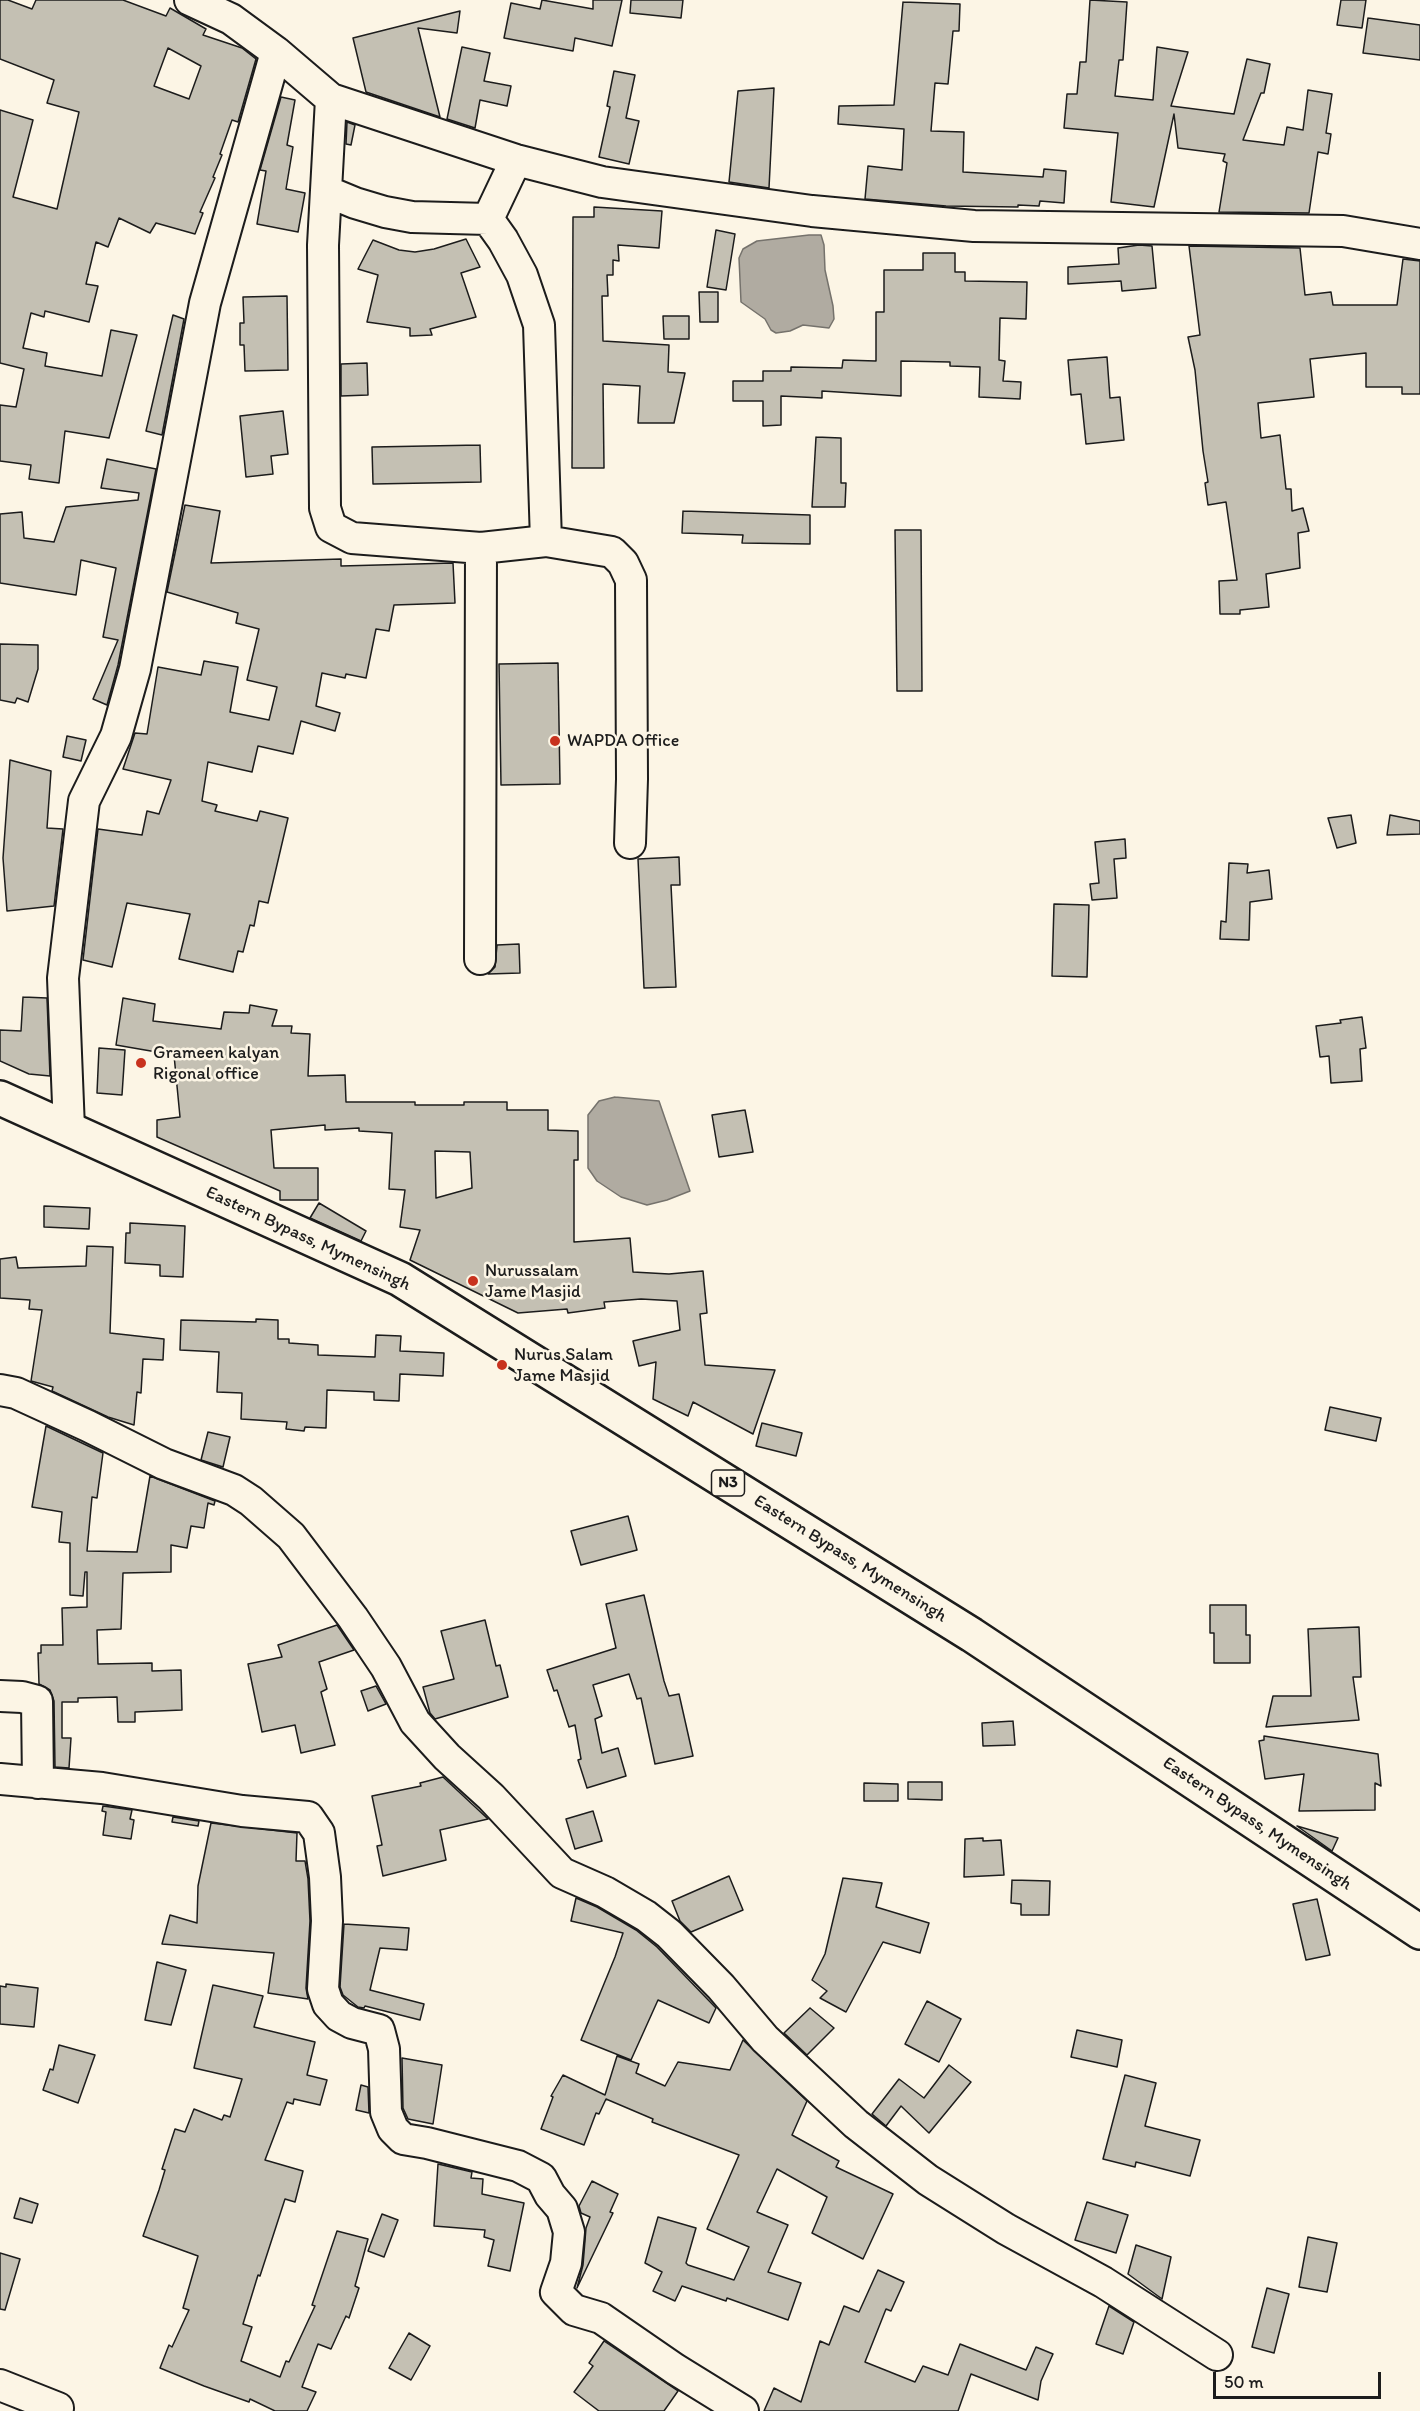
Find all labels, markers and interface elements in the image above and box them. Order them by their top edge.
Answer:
place label: WAPDA Office [567,730,679,752]
marker: WAPDA Office [548,734,562,748]
place label: Grameen kalyan Rigonal office [153,1042,279,1084]
marker: Grameen kalyan Rigonal office [134,1056,148,1070]
street label: Eastern Bypass, Mymensingh [202,1182,414,1296]
place label: Nurussalam Jame Masjid [485,1260,581,1302]
marker: Nurussalam Jame Masjid [466,1274,480,1288]
place label: Nurus Salam Jame Masjid [514,1344,613,1386]
marker: Nurus Salam Jame Masjid [495,1358,509,1372]
road number: N3 [712,1470,744,1496]
street label: Eastern Bypass, Mymensingh [749,1491,951,1627]
street label: Eastern Bypass, Mymensingh [1158,1753,1356,1895]
scale bar [1216,2360,1384,2398]
text: 50 m [1224,2371,1264,2393]

